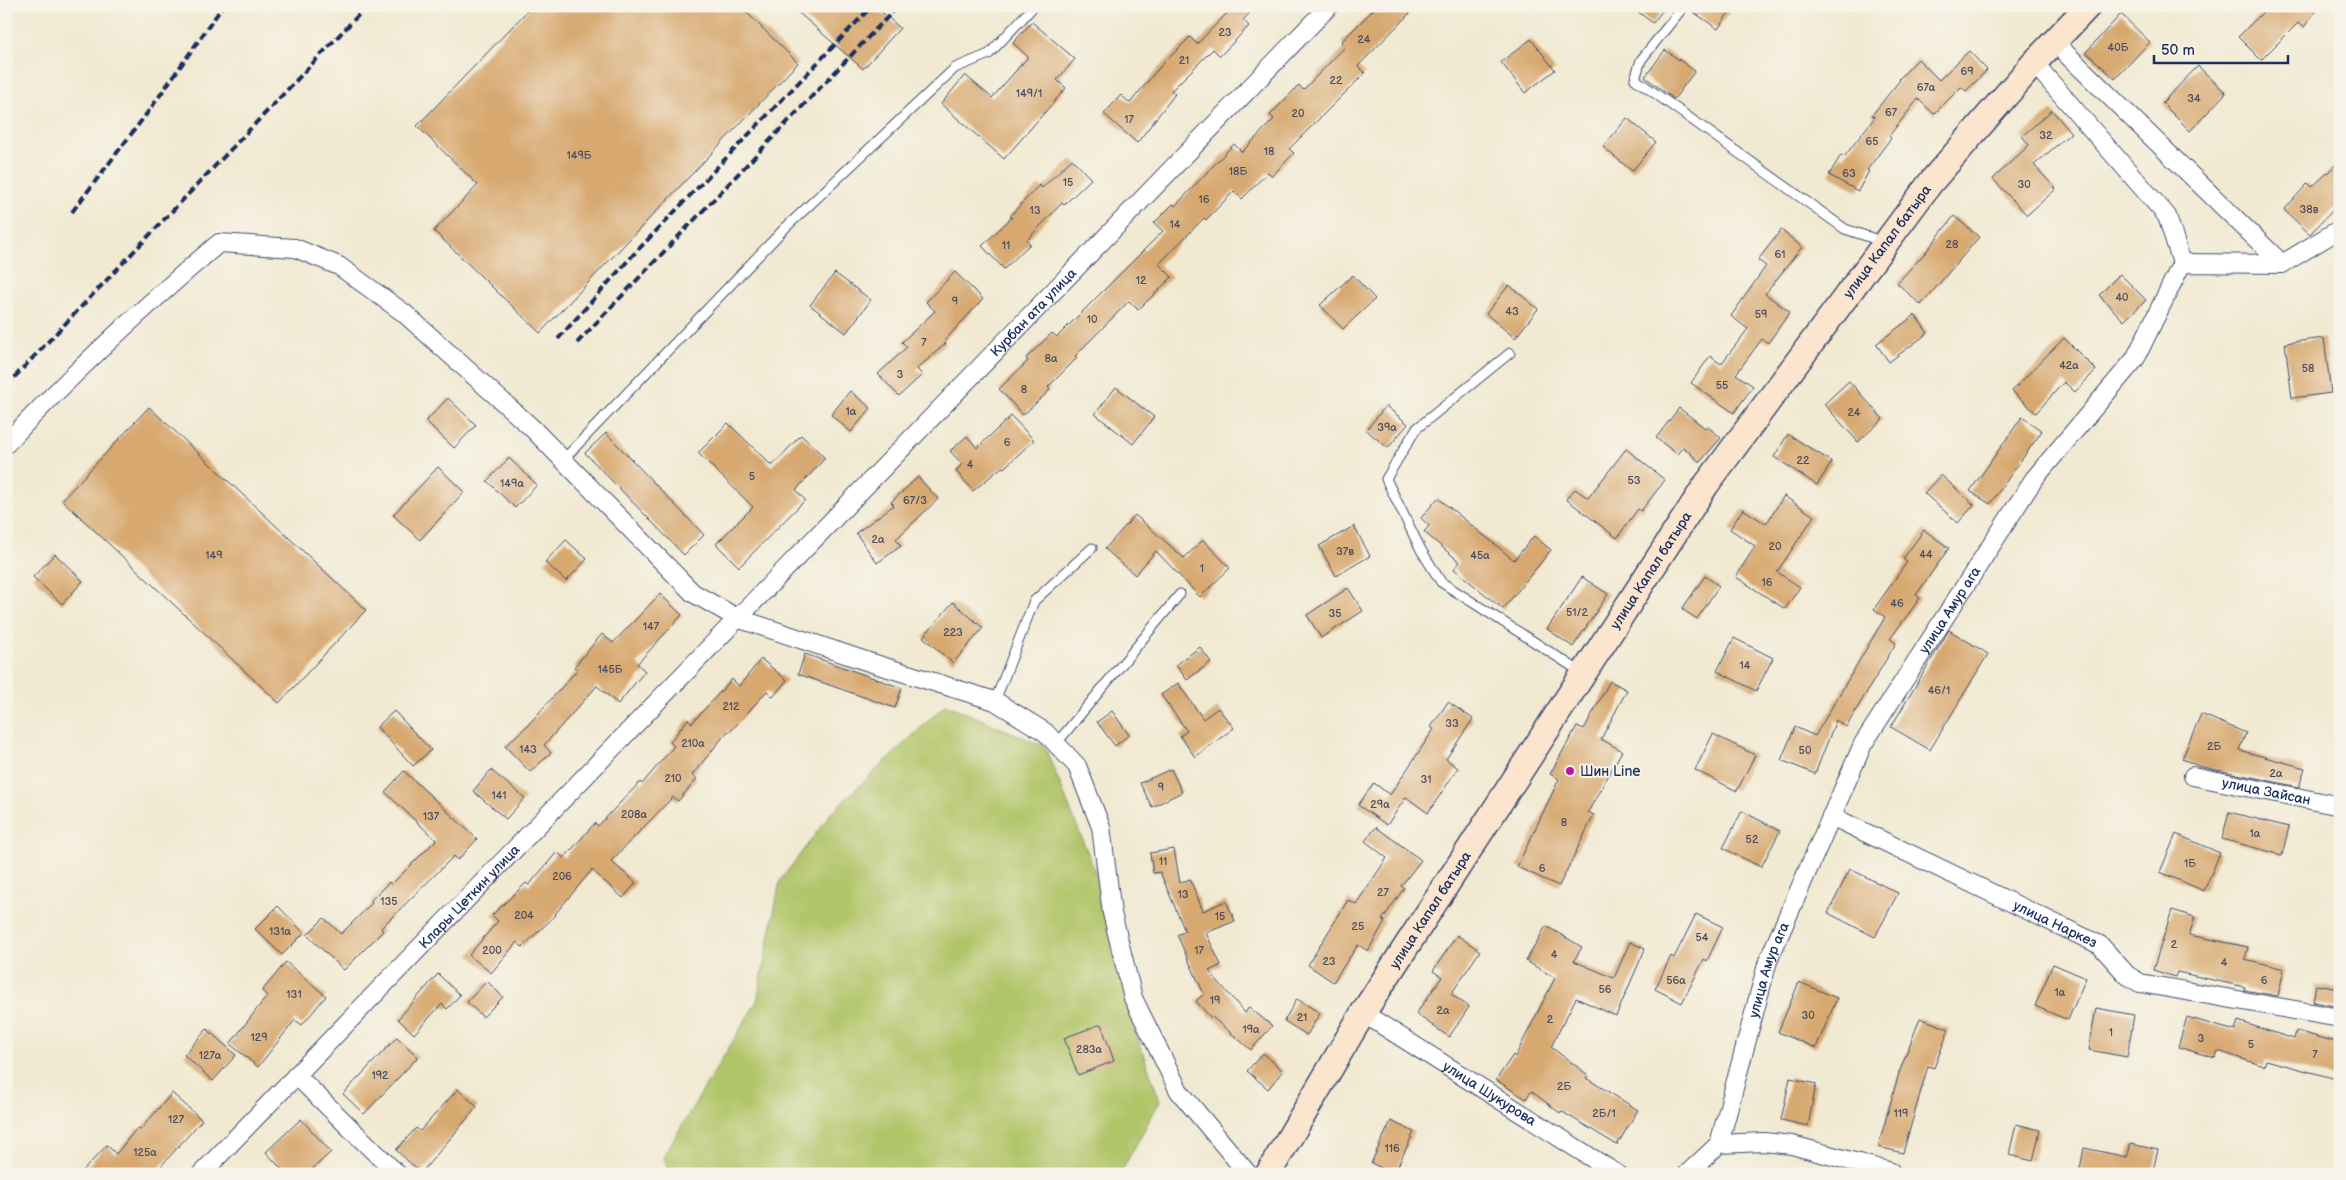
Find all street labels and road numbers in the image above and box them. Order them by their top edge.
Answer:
street label: улица Капал батыра [1840,181,1935,302]
street label: Курбан ата улица [987,264,1081,360]
street label: улица Капал батыра [1607,508,1696,632]
street label: улица Амур ага [1916,563,1985,657]
street label: улица Зайсан [2221,774,2312,809]
street label: Клары Цеткин улица [416,841,524,952]
street label: улица Капал батыра [1386,848,1475,972]
street label: улица Наркез [2011,897,2100,952]
street label: улица Амур ага [1745,919,1793,1020]
street label: улица Шукурова [1440,1058,1540,1130]

